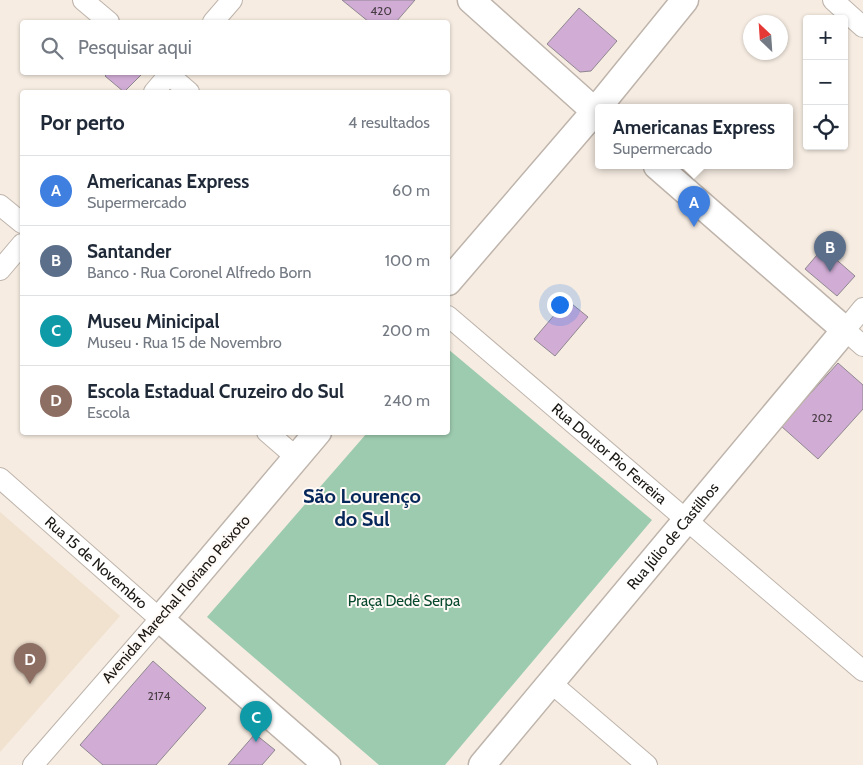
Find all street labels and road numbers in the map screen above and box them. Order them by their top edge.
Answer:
street label: Rua Doutor Pio Ferreira [548,400,671,509]
street label: Rua Júlio de Castilhos [623,479,723,593]
street label: Avenida Marechal Floriano Peixoto [98,511,254,687]
street label: Rua 15 de Novembro [41,513,151,613]

